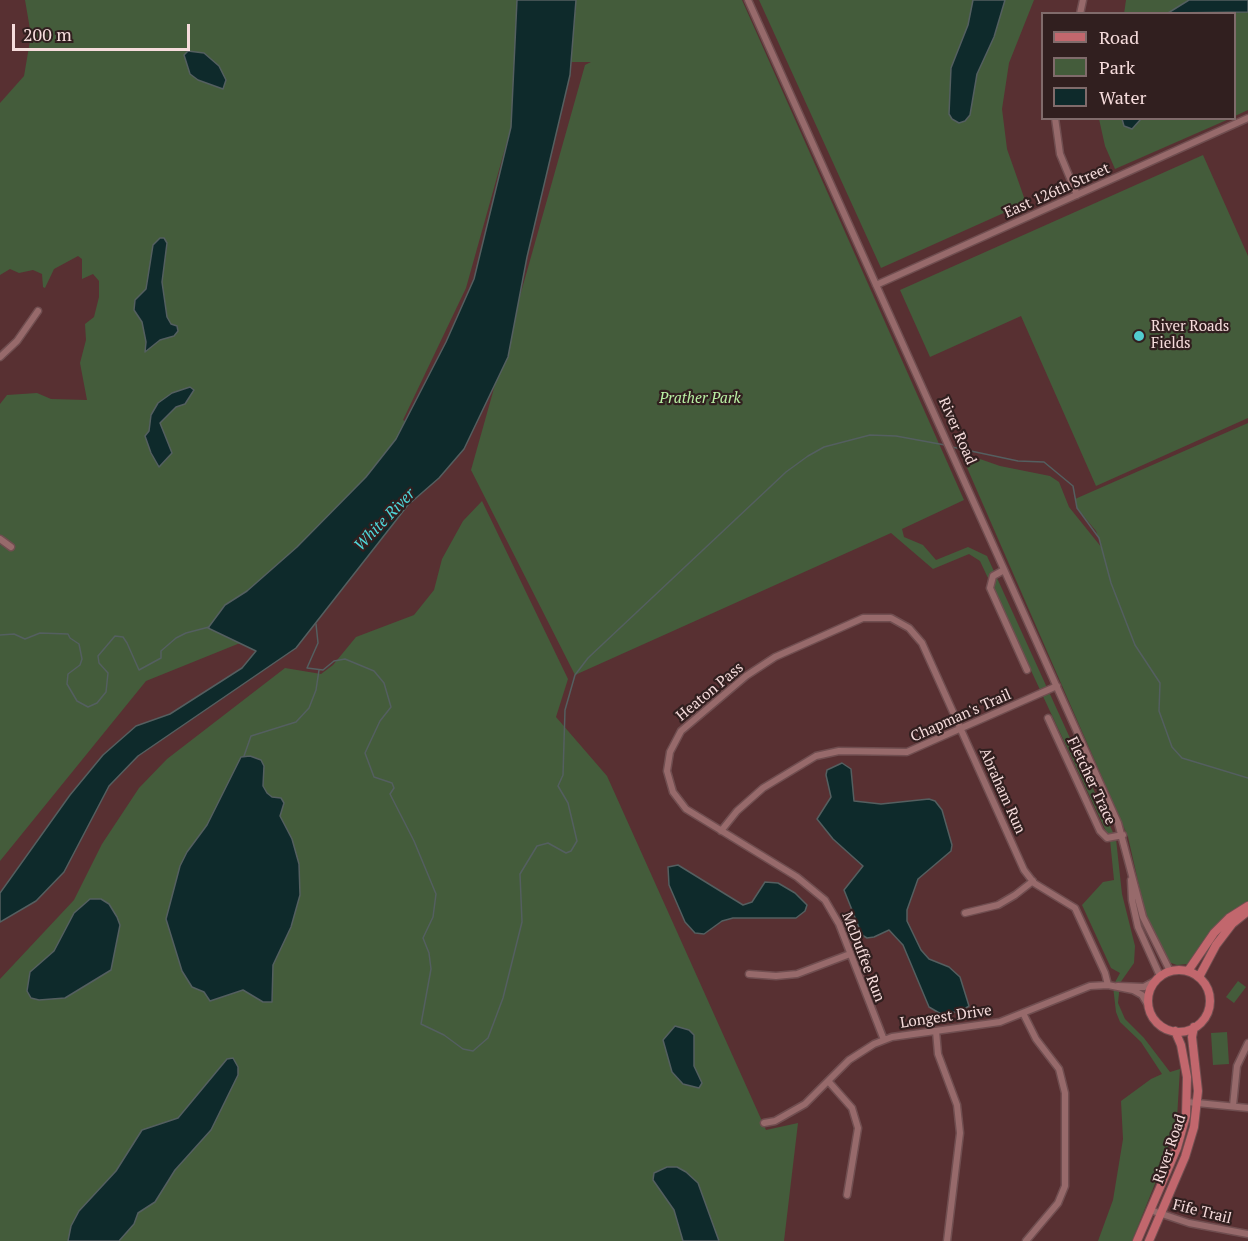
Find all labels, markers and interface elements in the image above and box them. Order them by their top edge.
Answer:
scale bar [15,12,194,50]
legend [1041,12,1236,120]
text: 200 m [23,22,72,46]
text: Road [1099,25,1139,49]
text: Park [1099,55,1135,79]
text: Water [1099,85,1146,109]
street label: East 126th Street [1001,160,1113,222]
place label: River Roads Fields [1151,318,1229,353]
marker: River Roads Fields [1132,329,1146,343]
park label: Prather Park [659,390,741,408]
street label: River Road [934,395,980,467]
water label: White River [351,485,419,555]
street label: Heaton Pass [673,659,747,725]
street label: Chapman's Trail [908,686,1014,746]
street label: Fletcher Trace [1063,734,1119,828]
street label: Abraham Run [975,745,1029,837]
street label: McDuffee Run [838,909,888,1005]
street label: Longest Drive [899,1002,993,1032]
street label: River Road [1150,1112,1190,1186]
street label: Fife Trail [1171,1196,1233,1228]

